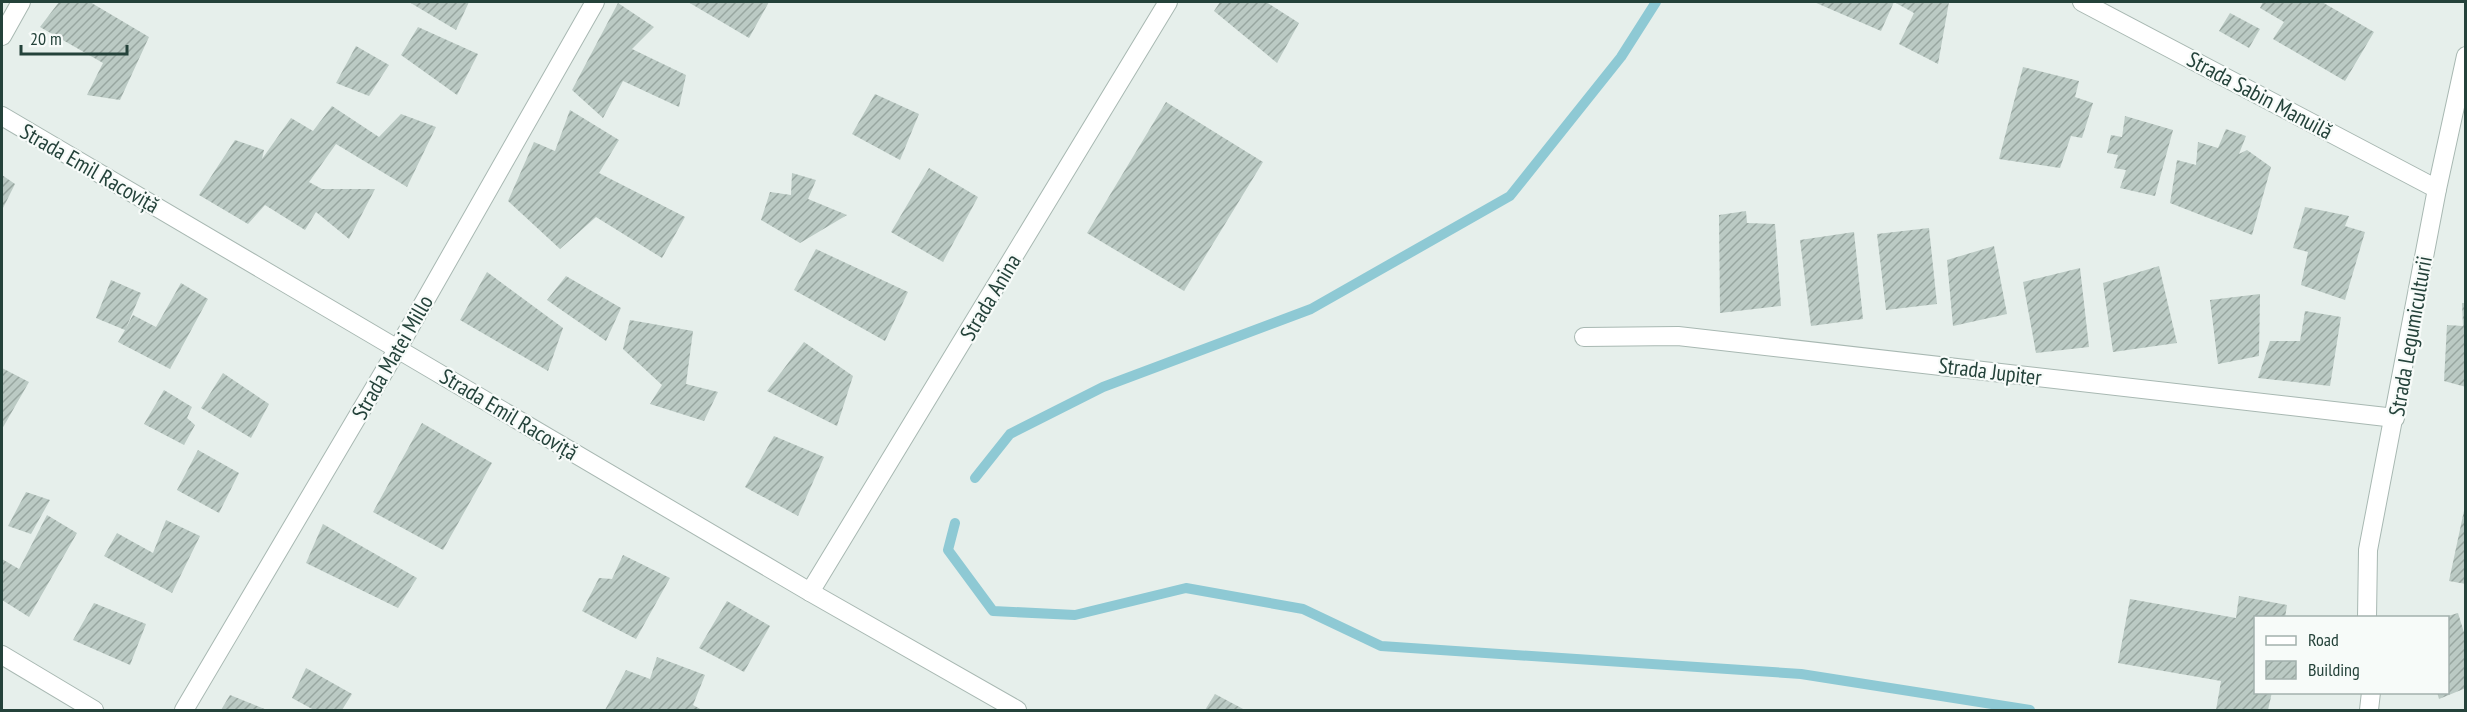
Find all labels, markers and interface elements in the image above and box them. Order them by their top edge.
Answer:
scale bar [21,18,128,56]
text: 20 m [30,27,62,50]
street label: Strada Sabin Manuilă [2182,45,2338,145]
street label: Strada Emil Racoviță [16,117,164,219]
street label: Strada Anina [953,249,1027,345]
street label: Strada Legumiculturii [2382,254,2438,418]
street label: Strada Matei Millo [345,290,439,424]
street label: Strada Jupiter [1937,351,2043,391]
street label: Strada Emil Racoviță [435,362,583,466]
legend [2254,616,2449,694]
text: Road [2308,628,2339,651]
text: Building [2308,658,2360,681]

